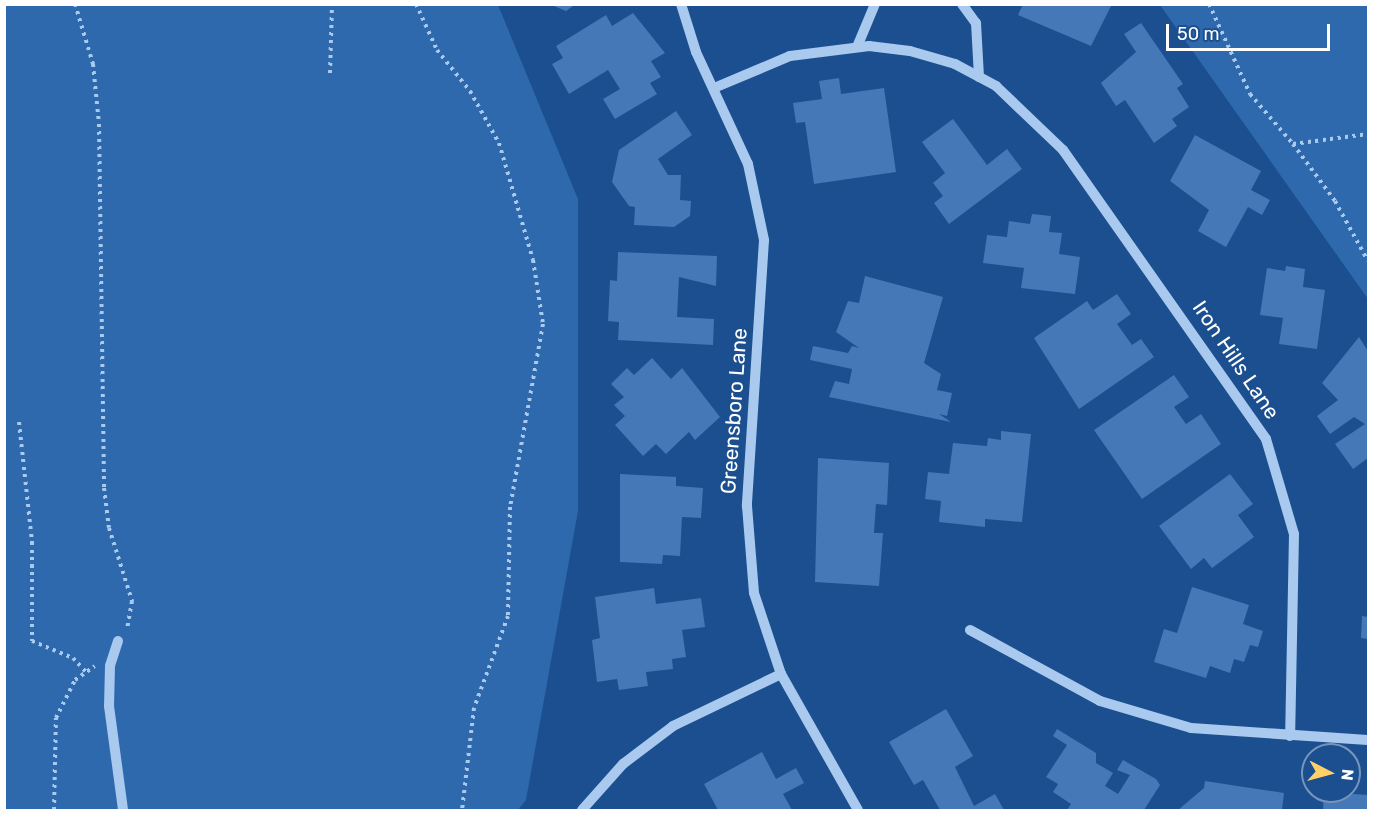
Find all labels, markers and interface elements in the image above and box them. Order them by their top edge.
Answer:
scale bar [1169,12,1332,50]
text: 50 m [1177,23,1220,45]
street label: Iron Hills Lane [1187,296,1285,424]
street label: Greensboro Lane [716,327,752,495]
north arrow [1301,743,1361,803]
text: N [1337,768,1357,781]

